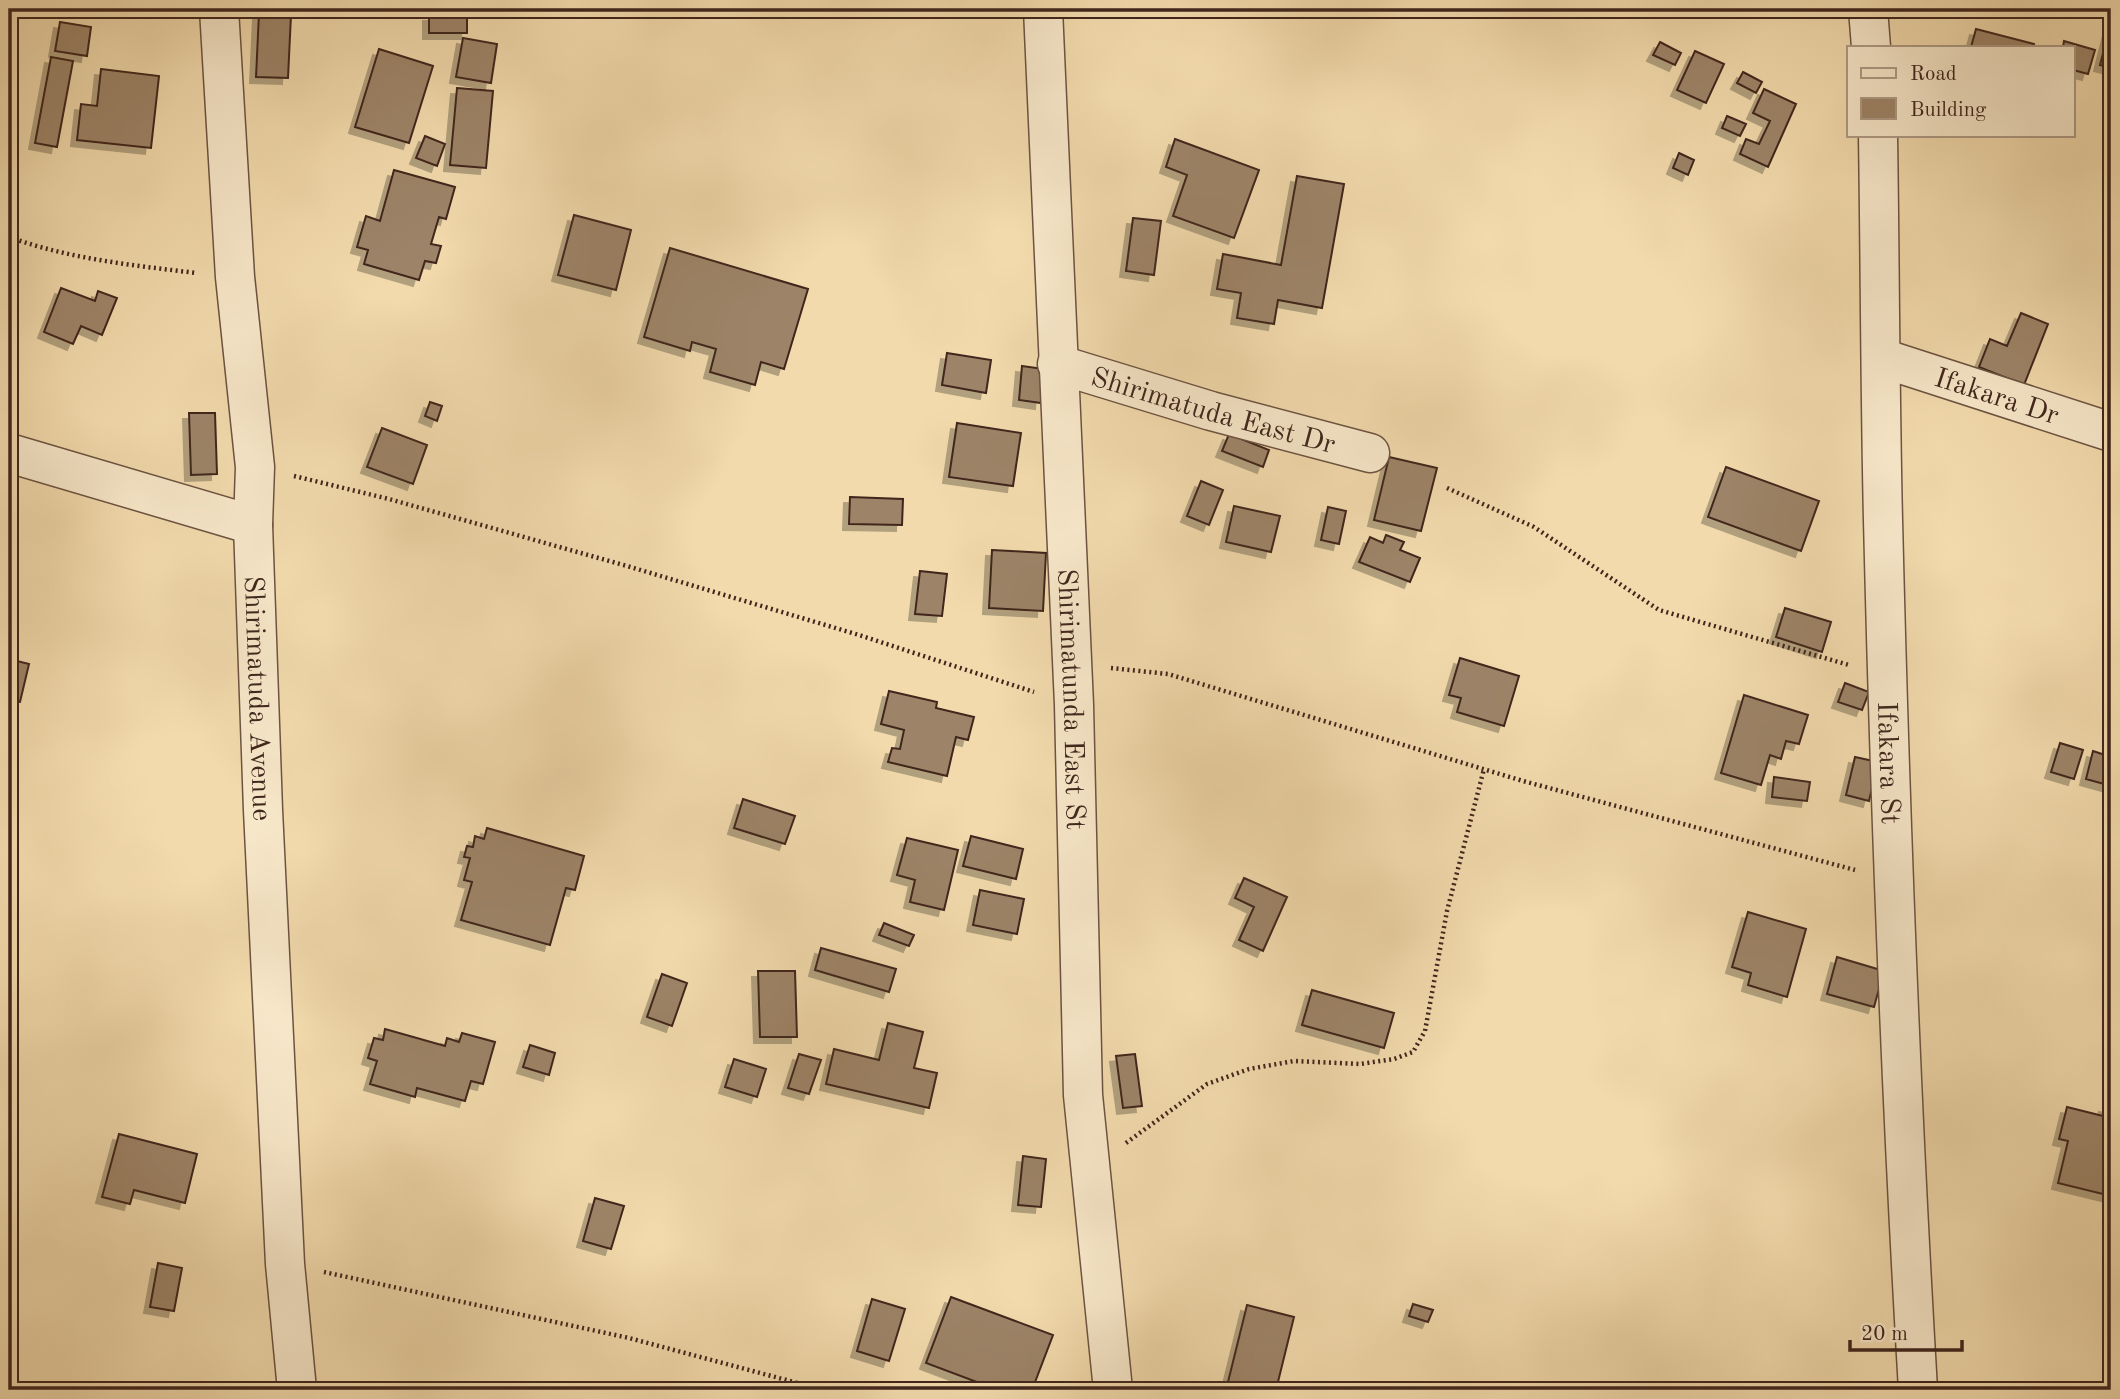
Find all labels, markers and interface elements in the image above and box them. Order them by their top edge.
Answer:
legend [1847,46,2074,136]
text: Road [1910,64,1957,85]
text: Building [1910,100,1987,121]
street label: Shirimatuda East Dr [1087,364,1338,460]
street label: Ifakara Dr [1931,365,2062,431]
street label: Shirimatunda East St [1051,568,1088,831]
street label: Shirimatuda Avenue [238,575,275,822]
street label: Ifakara St [1871,701,1903,825]
scale bar [1850,1308,1962,1352]
text: 20 m [1861,1324,1908,1345]

